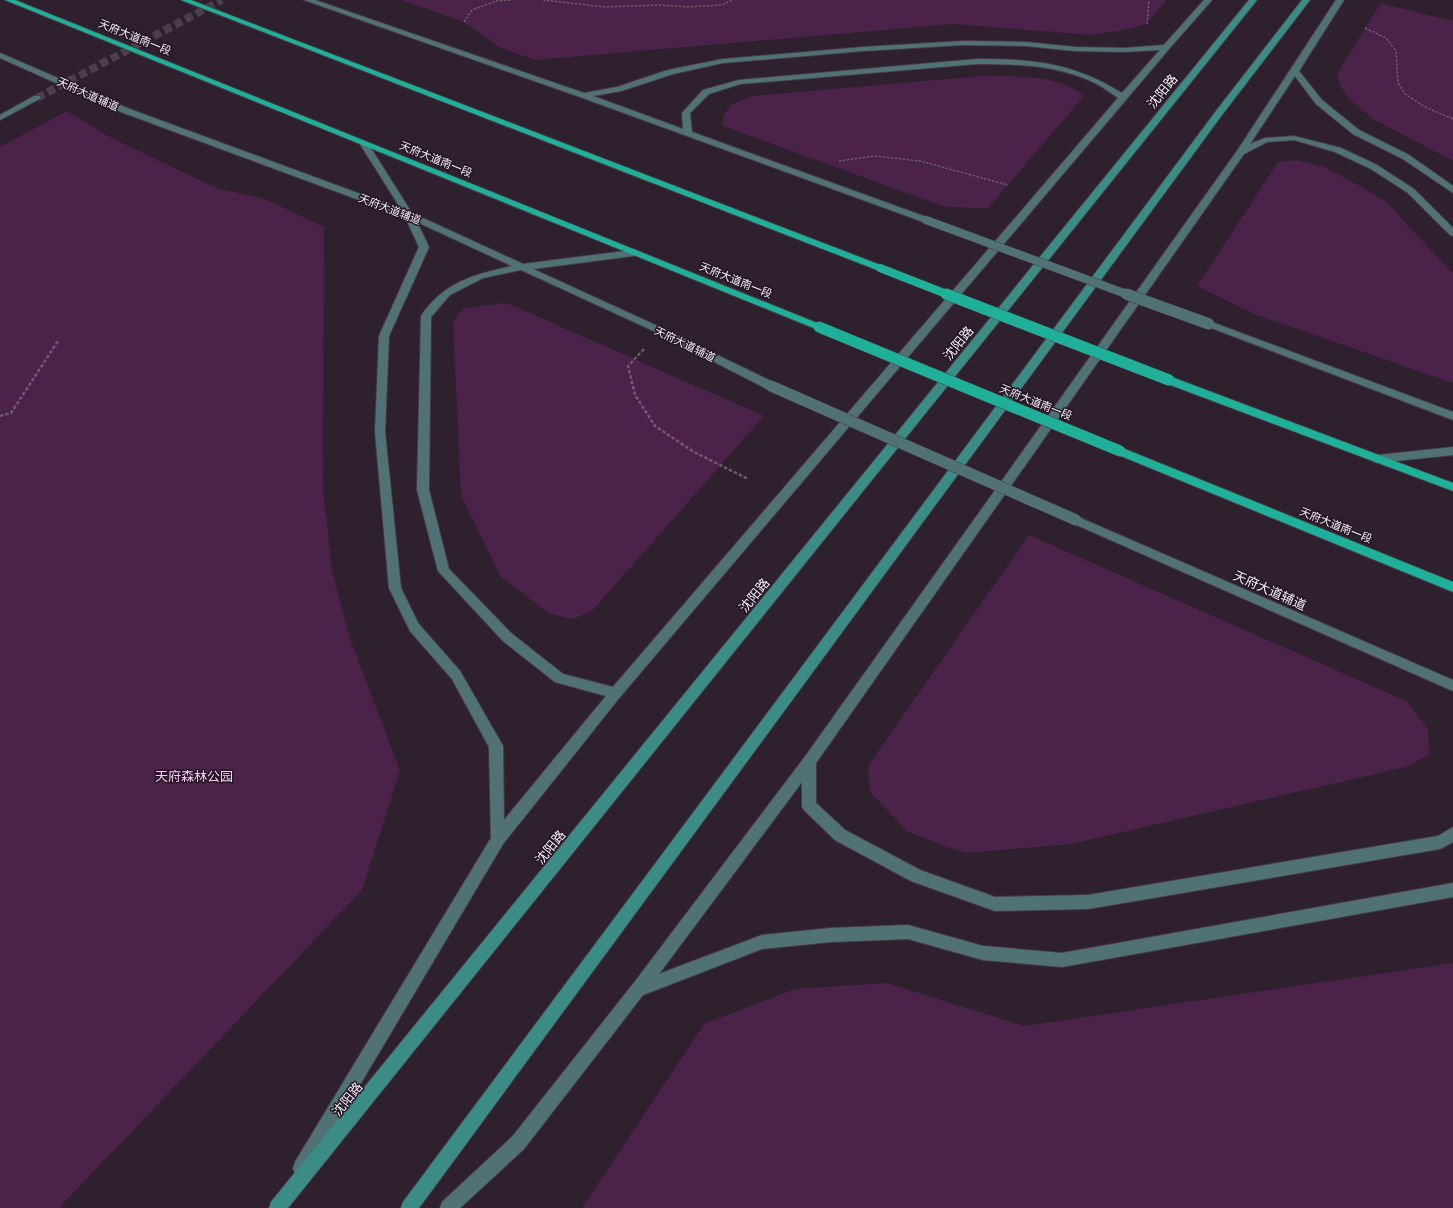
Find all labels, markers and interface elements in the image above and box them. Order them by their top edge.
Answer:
street label: 天府大道南一段 [96,17,173,59]
street label: 沈阳路 [1145,72,1182,112]
street label: 天府大道辅道 [55,75,121,115]
street label: 天府大道南一段 [397,139,474,181]
street label: 天府大道辅道 [356,192,423,228]
street label: 天府大道南一段 [697,260,774,302]
street label: 天府大道辅道 [652,324,717,366]
street label: 沈阳路 [941,324,978,364]
street label: 天府大道南一段 [997,382,1074,424]
street label: 天府大道南一段 [1297,505,1374,547]
street label: 天府大道辅道 [1230,568,1308,615]
street label: 沈阳路 [737,576,774,616]
park label: 天府森林公园 [155,769,233,786]
street label: 沈阳路 [533,828,570,868]
street label: 沈阳路 [330,1080,367,1120]

